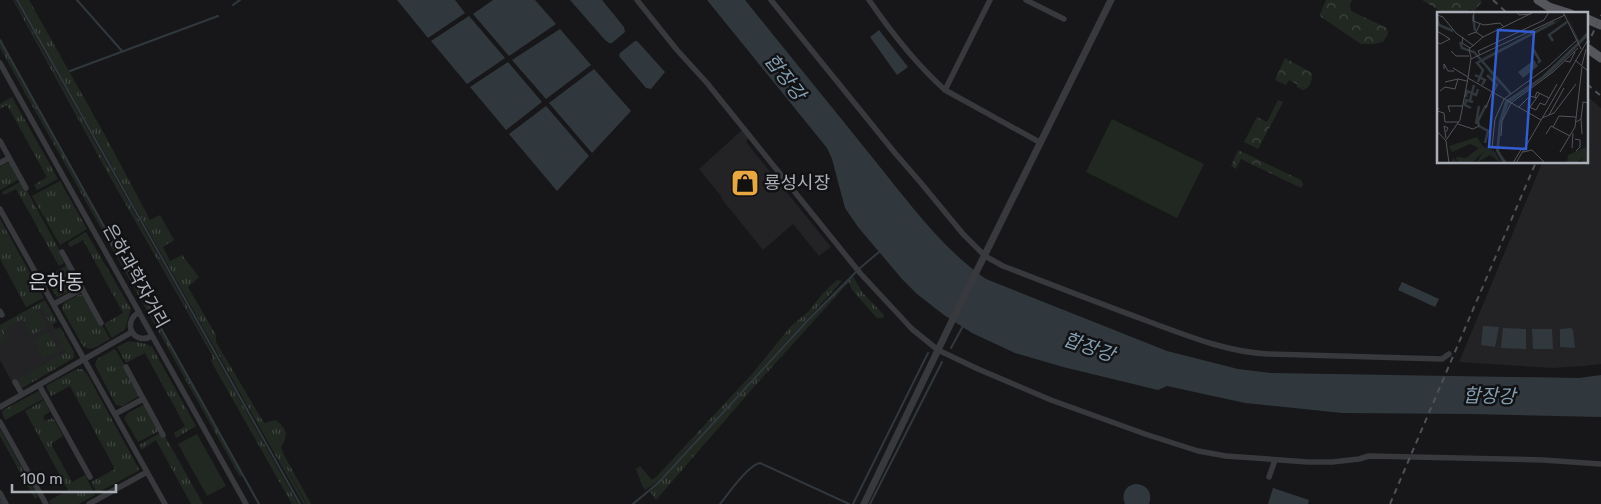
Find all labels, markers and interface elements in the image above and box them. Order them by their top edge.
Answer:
inset map [1437,12,1588,164]
water label: 합장강 [760,49,812,107]
shop icon: 룡성시장 [730,168,760,198]
place label: 룡성시장 [764,172,830,194]
street label: 은하과학자거리 [98,220,174,332]
district label: 은하동 [28,270,84,294]
water label: 합장강 [1060,328,1120,367]
water label: 합장강 [1463,384,1518,408]
scale bar [12,462,116,494]
text: 100 m [20,470,62,488]

